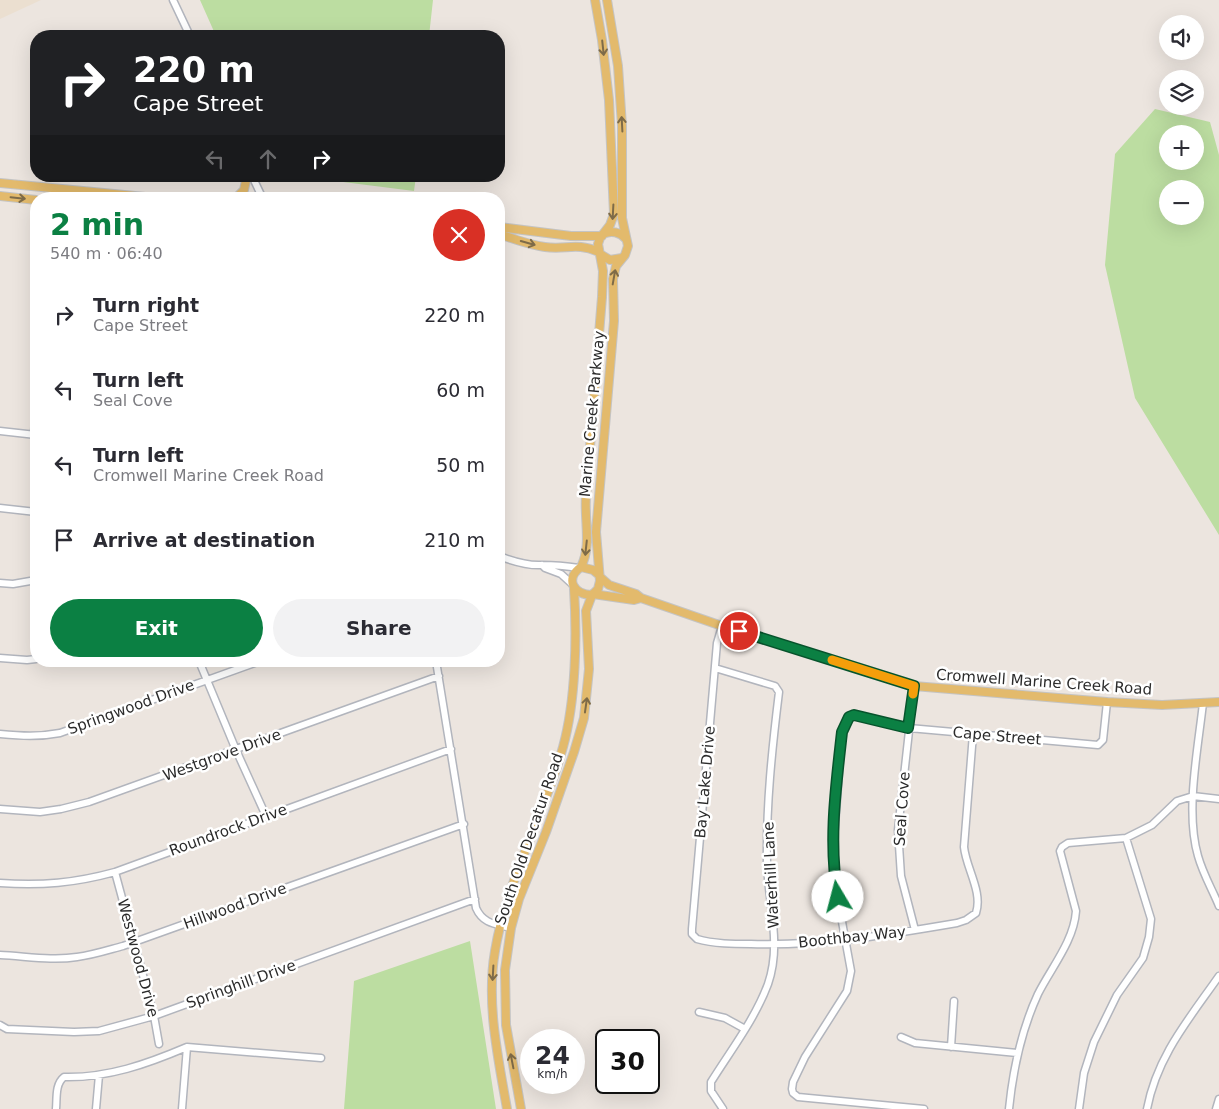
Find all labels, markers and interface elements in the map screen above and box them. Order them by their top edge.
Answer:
map controls [1159,15,1204,225]
button: sound [1159,15,1204,60]
one-way arrow [598,40,608,56]
icon: right [50,50,115,115]
text: 220 m [133,50,255,90]
button: layers [1159,70,1204,115]
text: Cape Street [133,91,263,116]
one-way arrow [618,117,627,133]
button: + [1159,125,1204,170]
icon: left [201,145,229,173]
icon: ahead [254,145,282,173]
icon: right [307,145,335,173]
button: − [1159,180,1204,225]
one-way arrow [10,193,26,203]
one-way arrow [608,204,617,220]
text: 2 min [50,207,144,242]
button: close [433,209,485,261]
one-way arrow [519,238,535,248]
text: 540 m · 06:40 [50,244,163,263]
one-way arrow [609,269,619,285]
text: Turn right [93,294,199,316]
icon: right [50,301,78,329]
text: 220 m [424,304,485,326]
text: Cape Street [93,316,188,335]
street label: Marine Creek Parkway [576,330,608,498]
text: Turn left [93,369,184,391]
icon: left [50,376,78,404]
text: 60 m [436,379,485,401]
text: Seal Cove [93,391,173,410]
text: Turn left [93,444,184,466]
icon: left [50,451,78,479]
text: 50 m [436,454,485,476]
text: Cromwell Marine Creek Road [93,466,324,485]
icon: arrive [50,526,78,554]
text: Arrive at destination [93,529,315,551]
text: 210 m [424,529,485,551]
one-way arrow [581,540,591,556]
button: Exit [50,599,263,657]
button: Share [273,599,485,657]
pin [718,610,760,652]
icon: arrive [725,617,753,645]
street label: Cromwell Marine Creek Road [935,665,1153,699]
street label: Springwood Drive [65,676,197,738]
one-way arrow [581,697,591,713]
street label: Cape Street [952,723,1042,749]
street label: Westgrove Drive [161,725,283,785]
street label: Bay Lake Drive [691,725,719,839]
street label: South Old Decatur Road [491,751,567,927]
street label: Seal Cove [890,771,914,847]
street label: Roundrock Drive [167,800,289,860]
street label: Waterhill Lane [759,821,783,929]
position arrow [811,870,863,922]
street label: Hillwood Drive [181,879,289,933]
street label: Westwood Drive [114,897,162,1019]
street label: Boothbay Way [797,922,907,952]
street label: Springhill Drive [184,956,298,1012]
one-way arrow [488,965,497,981]
speed limit sign: 30 [595,1029,660,1094]
text: 24 [535,1041,570,1070]
one-way arrow [506,1053,516,1069]
text: km/h [537,1067,568,1081]

